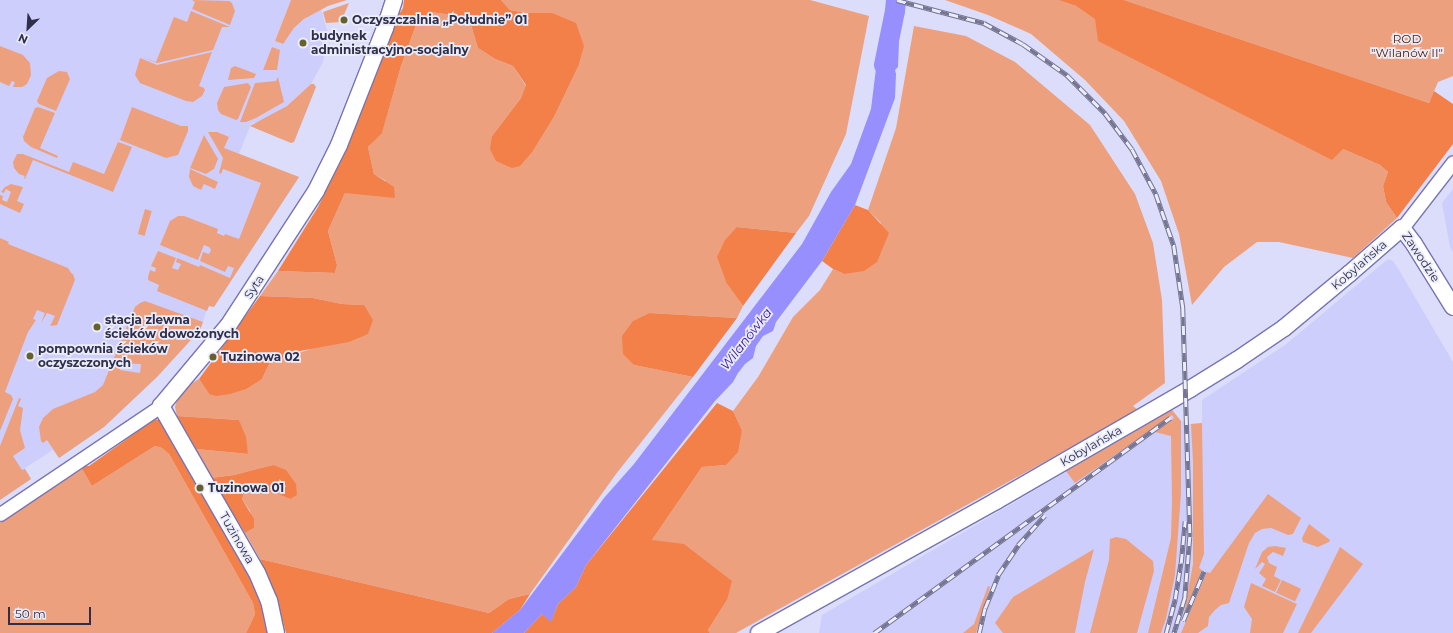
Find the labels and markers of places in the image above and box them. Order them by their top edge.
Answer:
place label: Oczyszczalnia „Południe” 01 [352,13,527,27]
marker: Oczyszczalnia „Południe” 01 [339,15,349,25]
place label: budynek administracyjno-socjalny [311,29,469,57]
marker: budynek administracyjno-socjalny [298,38,308,48]
place label: stacja zlewna ścieków dowożonych [105,313,239,341]
marker: stacja zlewna ścieków dowożonych [92,322,102,332]
place label: pompownia ścieków oczyszczonych [38,342,168,370]
place label: Tuzinowa 02 [221,350,300,364]
marker: pompownia ścieków oczyszczonych [25,351,35,361]
marker: Tuzinowa 02 [208,352,218,362]
place label: Tuzinowa 01 [208,481,284,495]
marker: Tuzinowa 01 [195,483,205,493]

